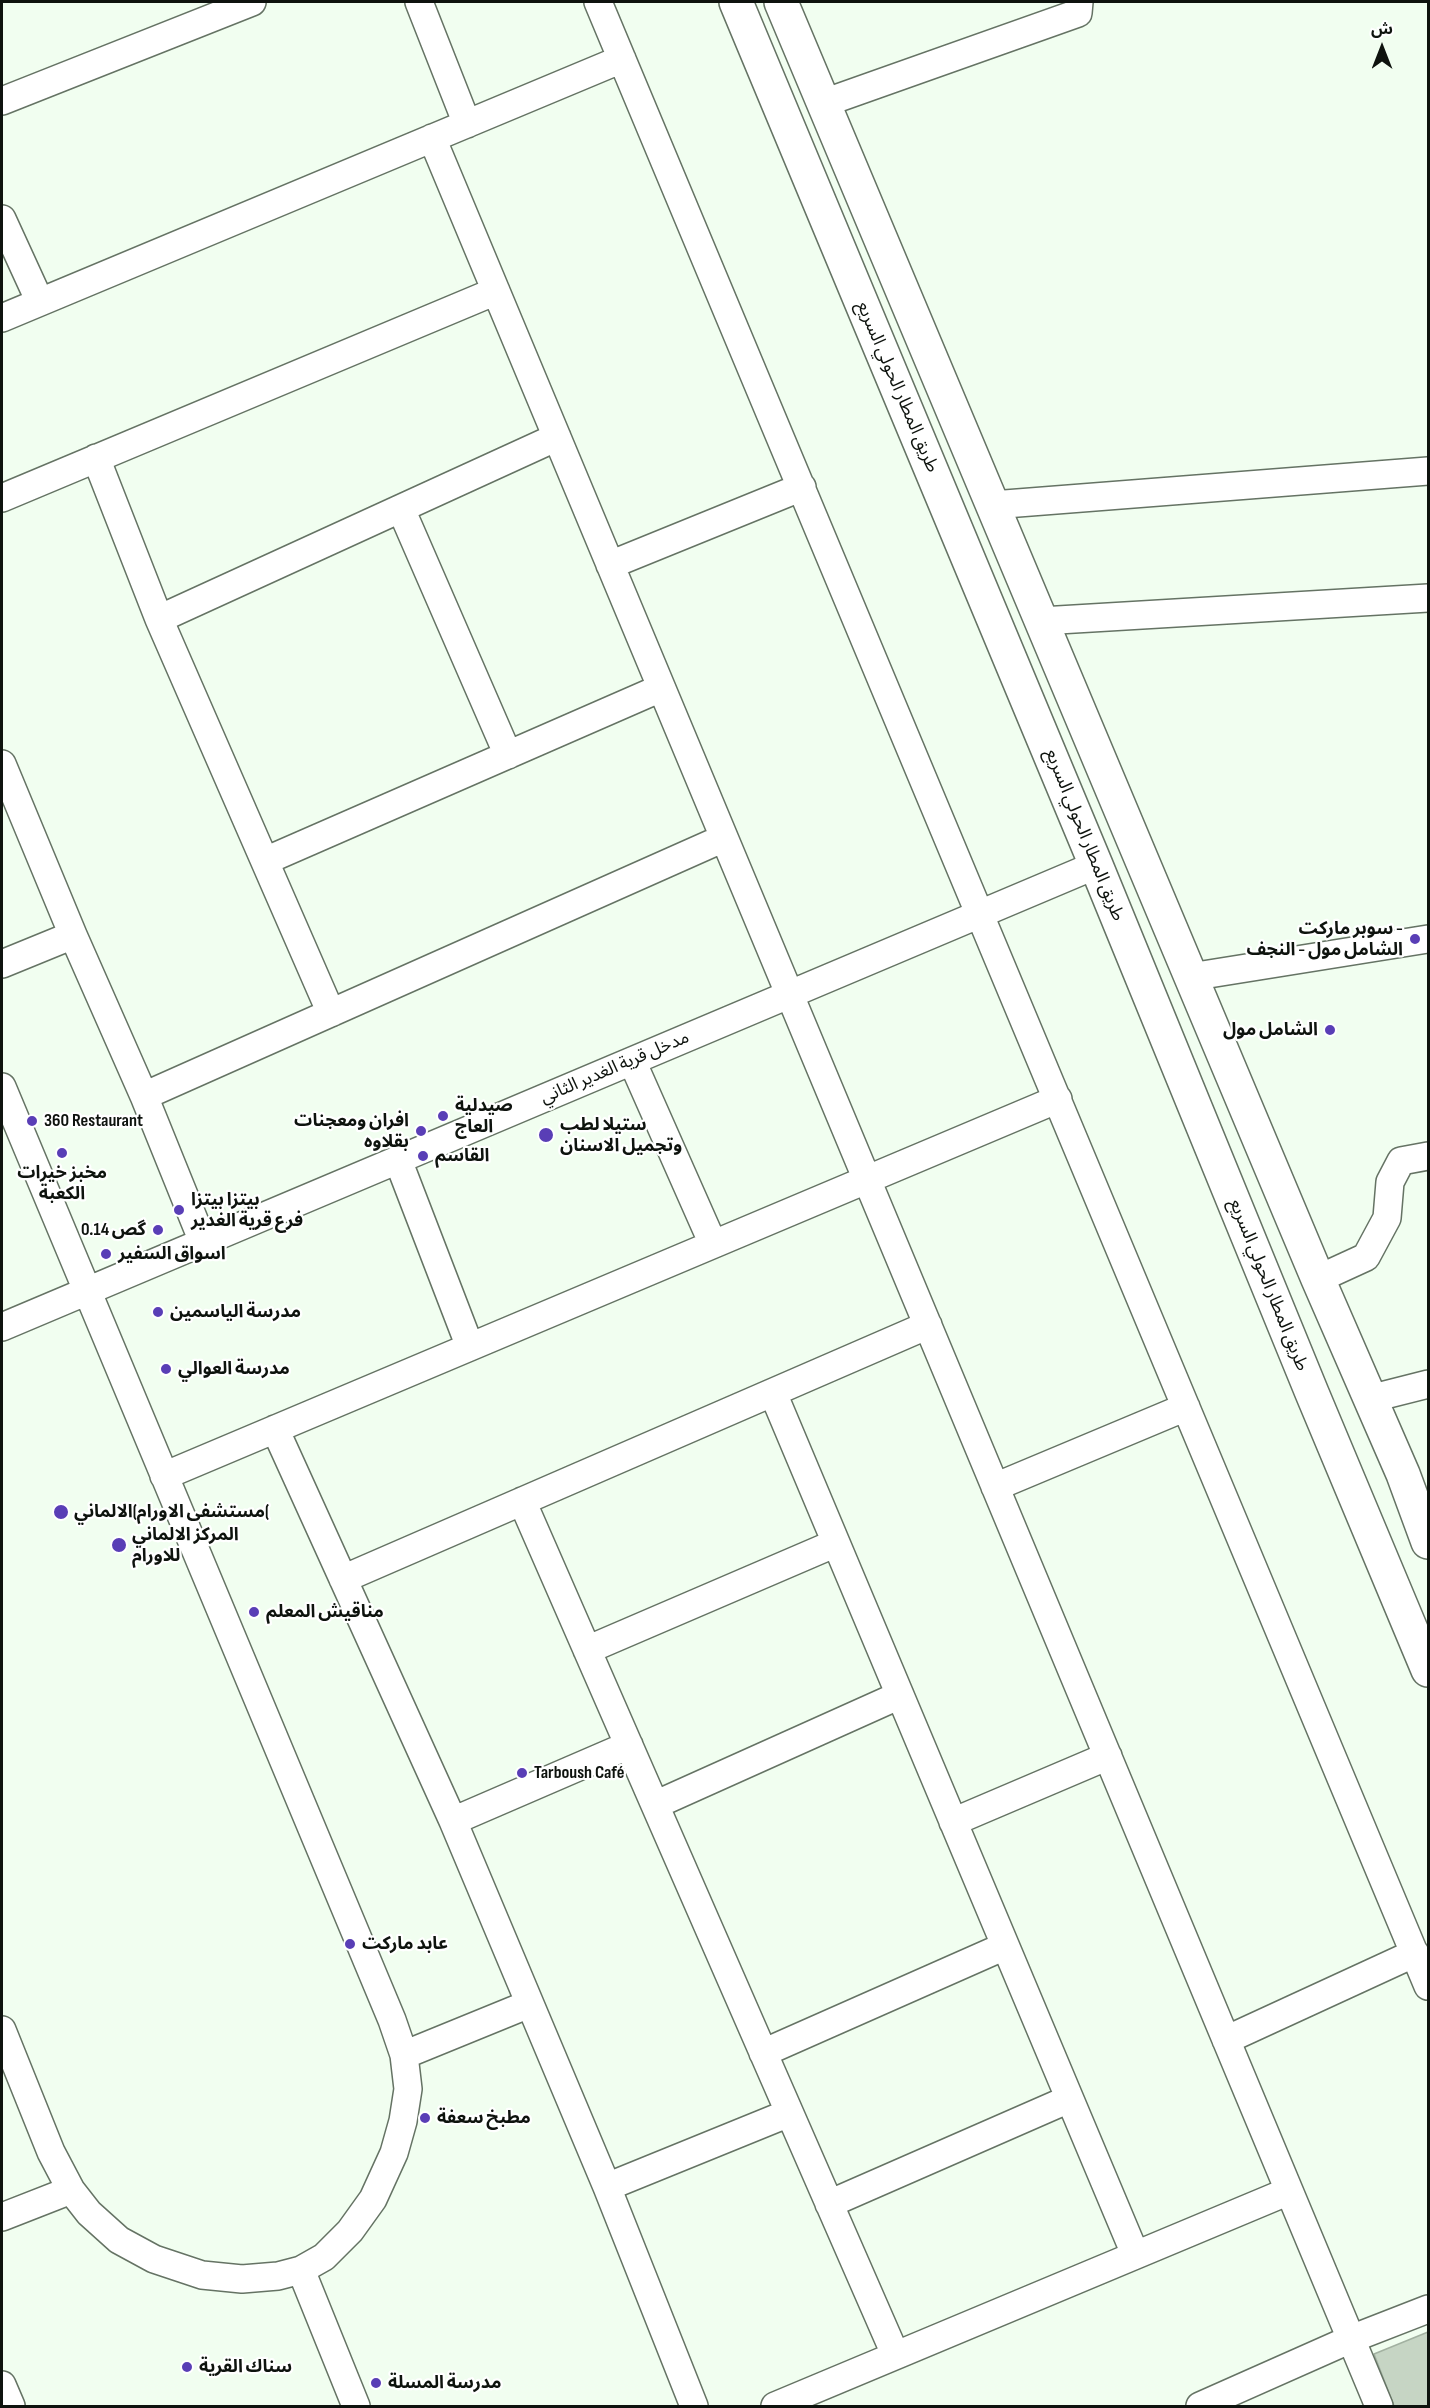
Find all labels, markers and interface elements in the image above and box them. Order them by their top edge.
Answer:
north arrow [1352,18,1412,78]
text: ش [1371,20,1393,39]
street label: طريق المطار الحولي السريع [851,298,943,476]
street label: طريق المطار الحولي السريع [1040,746,1128,924]
place label: سوبر ماركت - الشامل مول - النجف [1246,918,1403,960]
marker: سوبر ماركت - الشامل مول - النجف [1408,932,1422,946]
place label: الشامل مول [1223,1019,1318,1041]
marker: الشامل مول [1323,1023,1337,1037]
street label: مدخل قرية الغدير الثاني [537,1027,693,1109]
place label: صيدلية العاج [455,1095,513,1138]
marker: صيدلية العاج [436,1109,450,1123]
place label: 360 Restaurant [44,1110,143,1132]
place label: افران ومعجنات بقلاوه [294,1110,409,1152]
marker: 360 Restaurant [25,1114,39,1128]
place label: ستيلا لطب وتجميل الاسنان [560,1114,682,1156]
marker: افران ومعجنات بقلاوه [414,1124,428,1138]
marker: ستيلا لطب وتجميل الاسنان [537,1126,555,1144]
place label: القاسم [435,1145,490,1167]
marker: مخبز خيرات الكعبة [55,1146,69,1160]
marker: القاسم [416,1149,430,1163]
place label: مخبز خيرات الكعبة [17,1162,107,1204]
place label: بيتزا بيتزا فرع قرية الغدير [191,1189,303,1232]
street label: طريق المطار الحولي السريع [1224,1196,1312,1374]
marker: بيتزا بيتزا فرع قرية الغدير [172,1203,186,1217]
place label: گص 0.14 [81,1219,146,1241]
marker: گص 0.14 [151,1223,165,1237]
place label: اسواق السفير [118,1243,226,1265]
marker: اسواق السفير [99,1247,113,1261]
place label: مدرسة الياسمين [170,1301,301,1323]
marker: مدرسة الياسمين [151,1305,165,1319]
place label: مدرسة العوالي [178,1358,290,1380]
marker: مدرسة العوالي [159,1362,173,1376]
place label: مستشفى الاورام)الالماني( [74,1501,269,1523]
marker: مستشفى الاورام)الالماني( [52,1503,70,1521]
place label: المركز الالماني للاورام [132,1524,239,1567]
marker: المركز الالماني للاورام [110,1536,128,1554]
place label: مناقيش المعلم [266,1601,384,1623]
marker: مناقيش المعلم [247,1605,261,1619]
place label: Tarboush Café [534,1762,624,1784]
marker: Tarboush Café [515,1766,529,1780]
place label: عابد ماركت [362,1933,448,1955]
marker: عابد ماركت [343,1937,357,1951]
place label: مطبخ سعفة [437,2107,531,2129]
marker: مطبخ سعفة [418,2111,432,2125]
place label: سناك القرية [199,2356,292,2378]
marker: سناك القرية [180,2360,194,2374]
place label: مدرسة المسلة [388,2372,502,2394]
marker: مدرسة المسلة [369,2376,383,2390]

